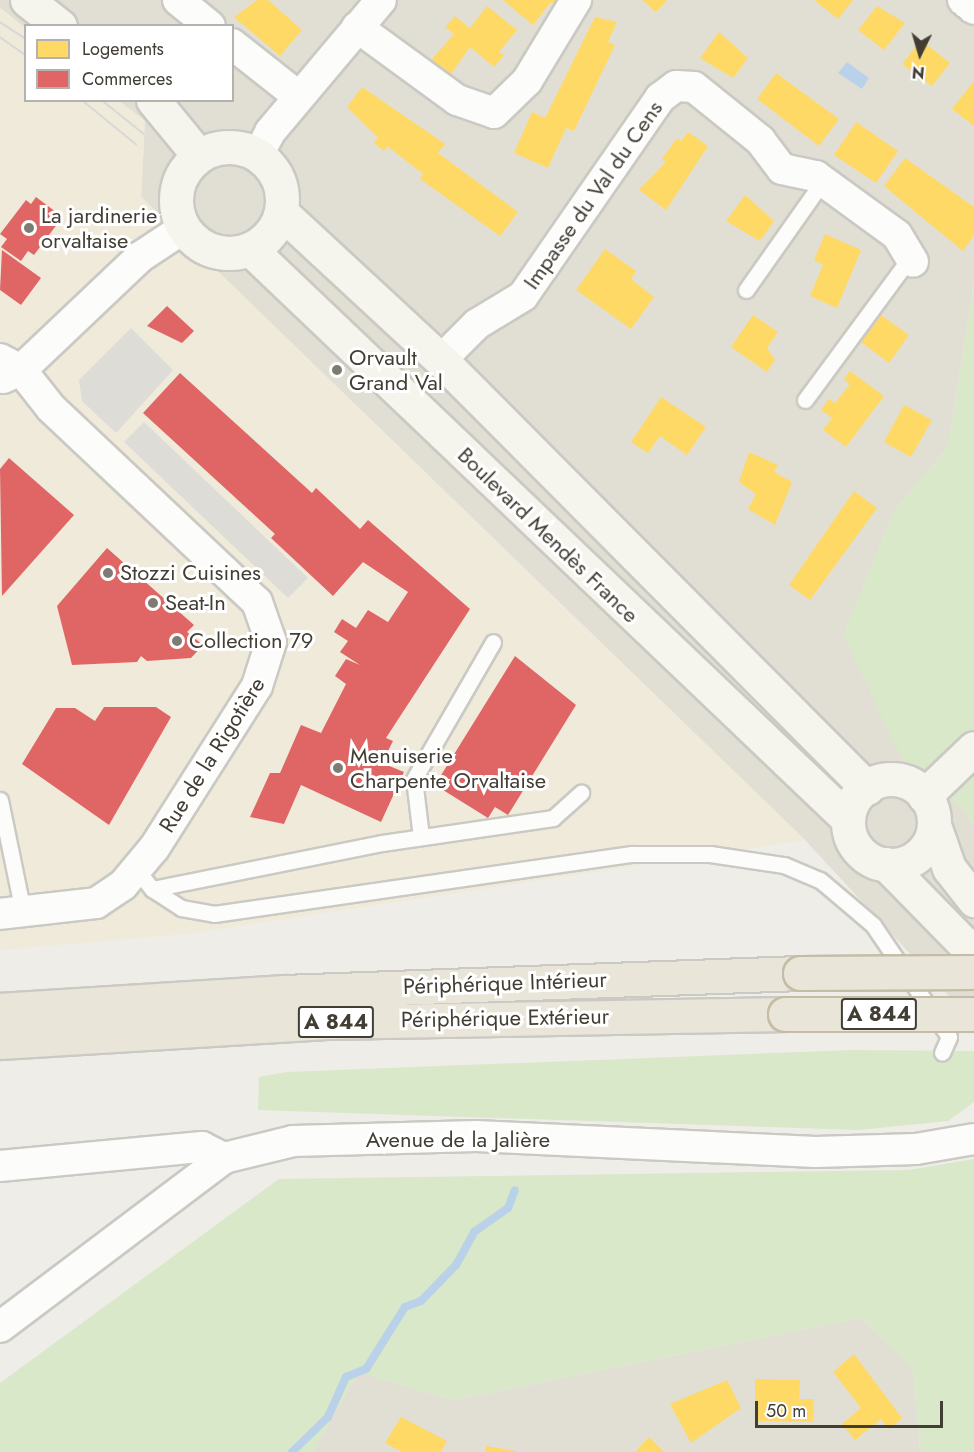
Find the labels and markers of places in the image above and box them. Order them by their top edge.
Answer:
place label: La jardinerie orvaltaise [41,202,157,254]
marker: La jardinerie orvaltaise [22,221,36,235]
place label: Orvault Grand Val [349,344,443,396]
marker: Orvault Grand Val [330,363,344,377]
place label: Stozzi Cuisines [120,560,261,586]
marker: Stozzi Cuisines [101,566,115,580]
place label: Seat-In [165,590,226,616]
marker: Seat-In [146,596,160,610]
place label: Collection 79 [189,628,313,654]
marker: Collection 79 [170,634,184,648]
place label: Menuiserie Charpente Orvaltaise [350,742,546,794]
marker: Menuiserie Charpente Orvaltaise [331,761,345,775]

